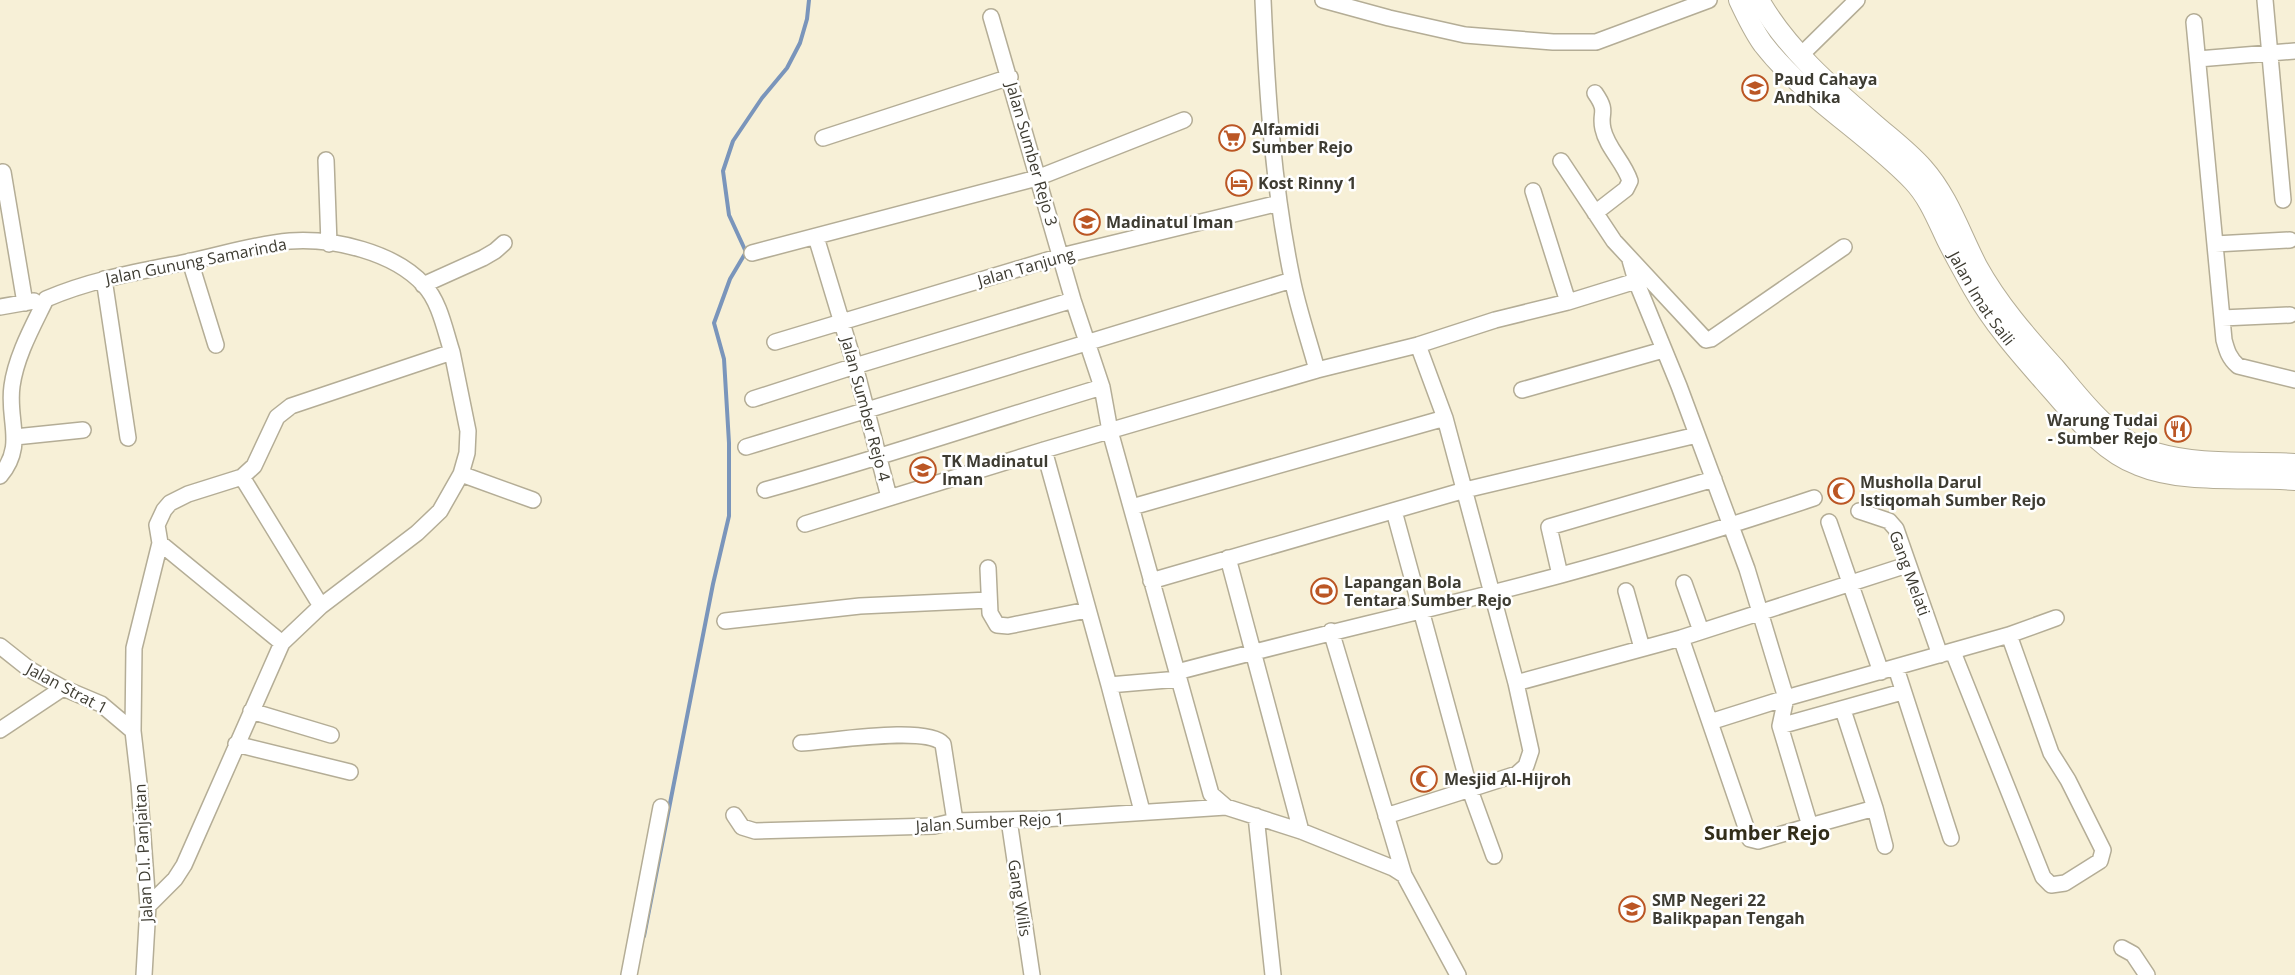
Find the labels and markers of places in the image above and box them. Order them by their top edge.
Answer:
place label: Paud Cahaya Andhika [1774,68,1877,108]
school or university icon: Paud Cahaya Andhika [1740,73,1770,103]
place label: Alfamidi Sumber Rejo [1252,118,1353,158]
supermarket icon: Alfamidi Sumber Rejo [1217,123,1247,153]
hotel icon: Kost Rinny 1 [1224,168,1254,198]
place label: Kost Rinny 1 [1258,172,1356,194]
school or university icon: Madinatul Iman [1072,207,1102,237]
place label: Madinatul Iman [1106,211,1234,233]
place label: Warung Tudai - Sumber Rejo [2047,409,2158,449]
restaurant icon: Warung Tudai - Sumber Rejo [2163,414,2193,444]
place label: TK Madinatul Iman [942,450,1048,490]
school or university icon: TK Madinatul Iman [908,455,938,485]
place label: Musholla Darul Istiqomah Sumber Rejo [1860,471,2046,511]
mosque icon: Musholla Darul Istiqomah Sumber Rejo [1826,476,1856,506]
place label: Lapangan Bola Tentara Sumber Rejo [1344,571,1512,611]
sports icon: Lapangan Bola Tentara Sumber Rejo [1309,576,1339,606]
mosque icon: Mesjid Al-Hijroh [1409,764,1439,794]
place label: Mesjid Al-Hijroh [1444,768,1571,790]
place label: SMP Negeri 22 Balikpapan Tengah [1652,889,1805,929]
school or university icon: SMP Negeri 22 Balikpapan Tengah [1617,894,1647,924]

